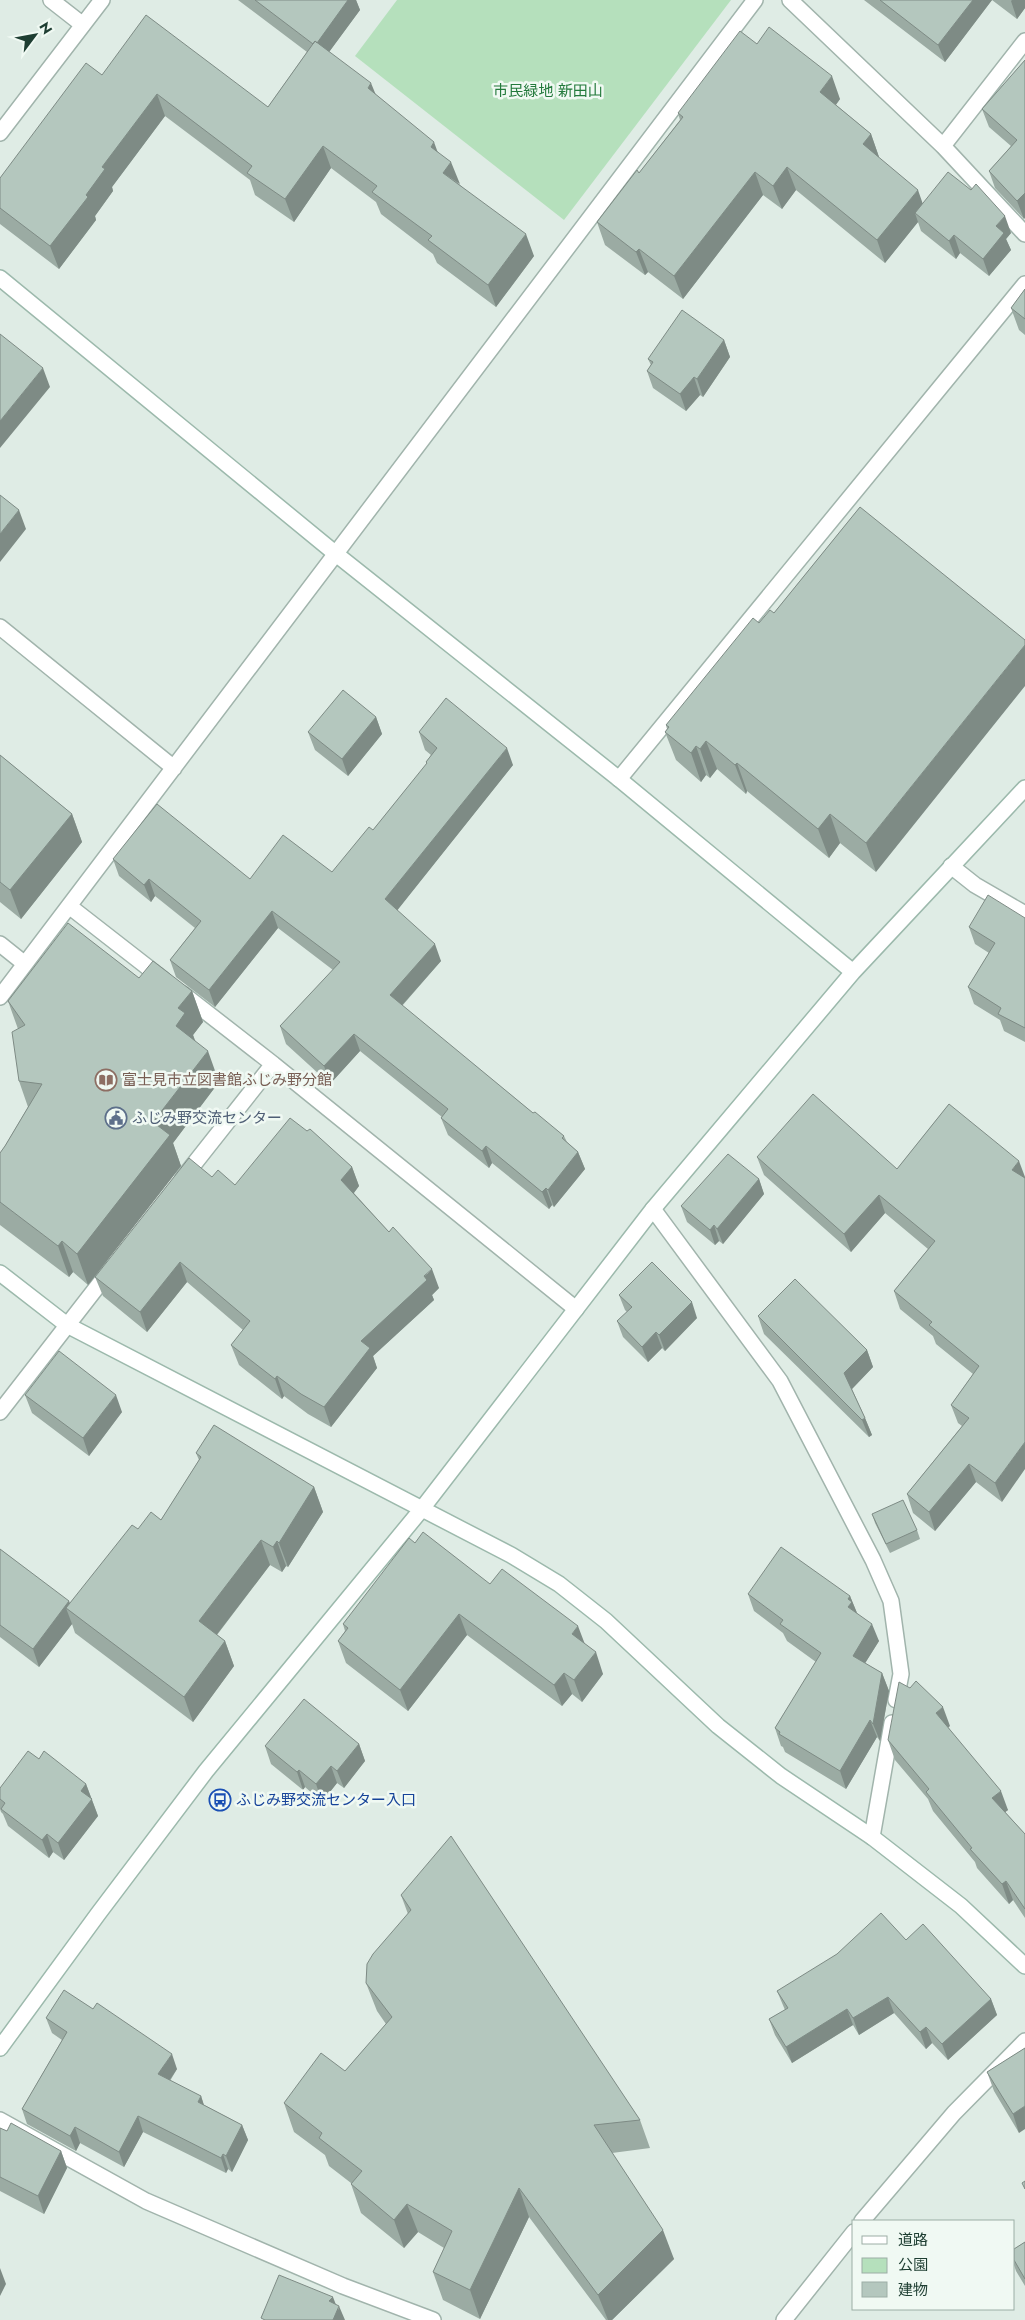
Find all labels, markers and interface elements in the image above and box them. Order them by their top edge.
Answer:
north arrow [10,10,60,60]
text: N [35,18,57,38]
park label: 市民緑地 新田山 [493,80,603,102]
library icon: 富士見市立図書館ふじみ野分館 [94,1068,118,1092]
place label: 富士見市立図書館ふじみ野分館 [122,1069,332,1091]
public building icon: ふじみ野交流センター [104,1106,128,1130]
place label: ふじみ野交流センター [132,1107,282,1129]
bus stop icon: ふじみ野交流センター入口 [208,1788,232,1812]
place label: ふじみ野交流センター入口 [236,1789,416,1811]
legend [852,2220,1015,2310]
text: 道路 [898,2229,928,2251]
text: 公園 [898,2254,928,2276]
text: 建物 [898,2279,928,2301]

